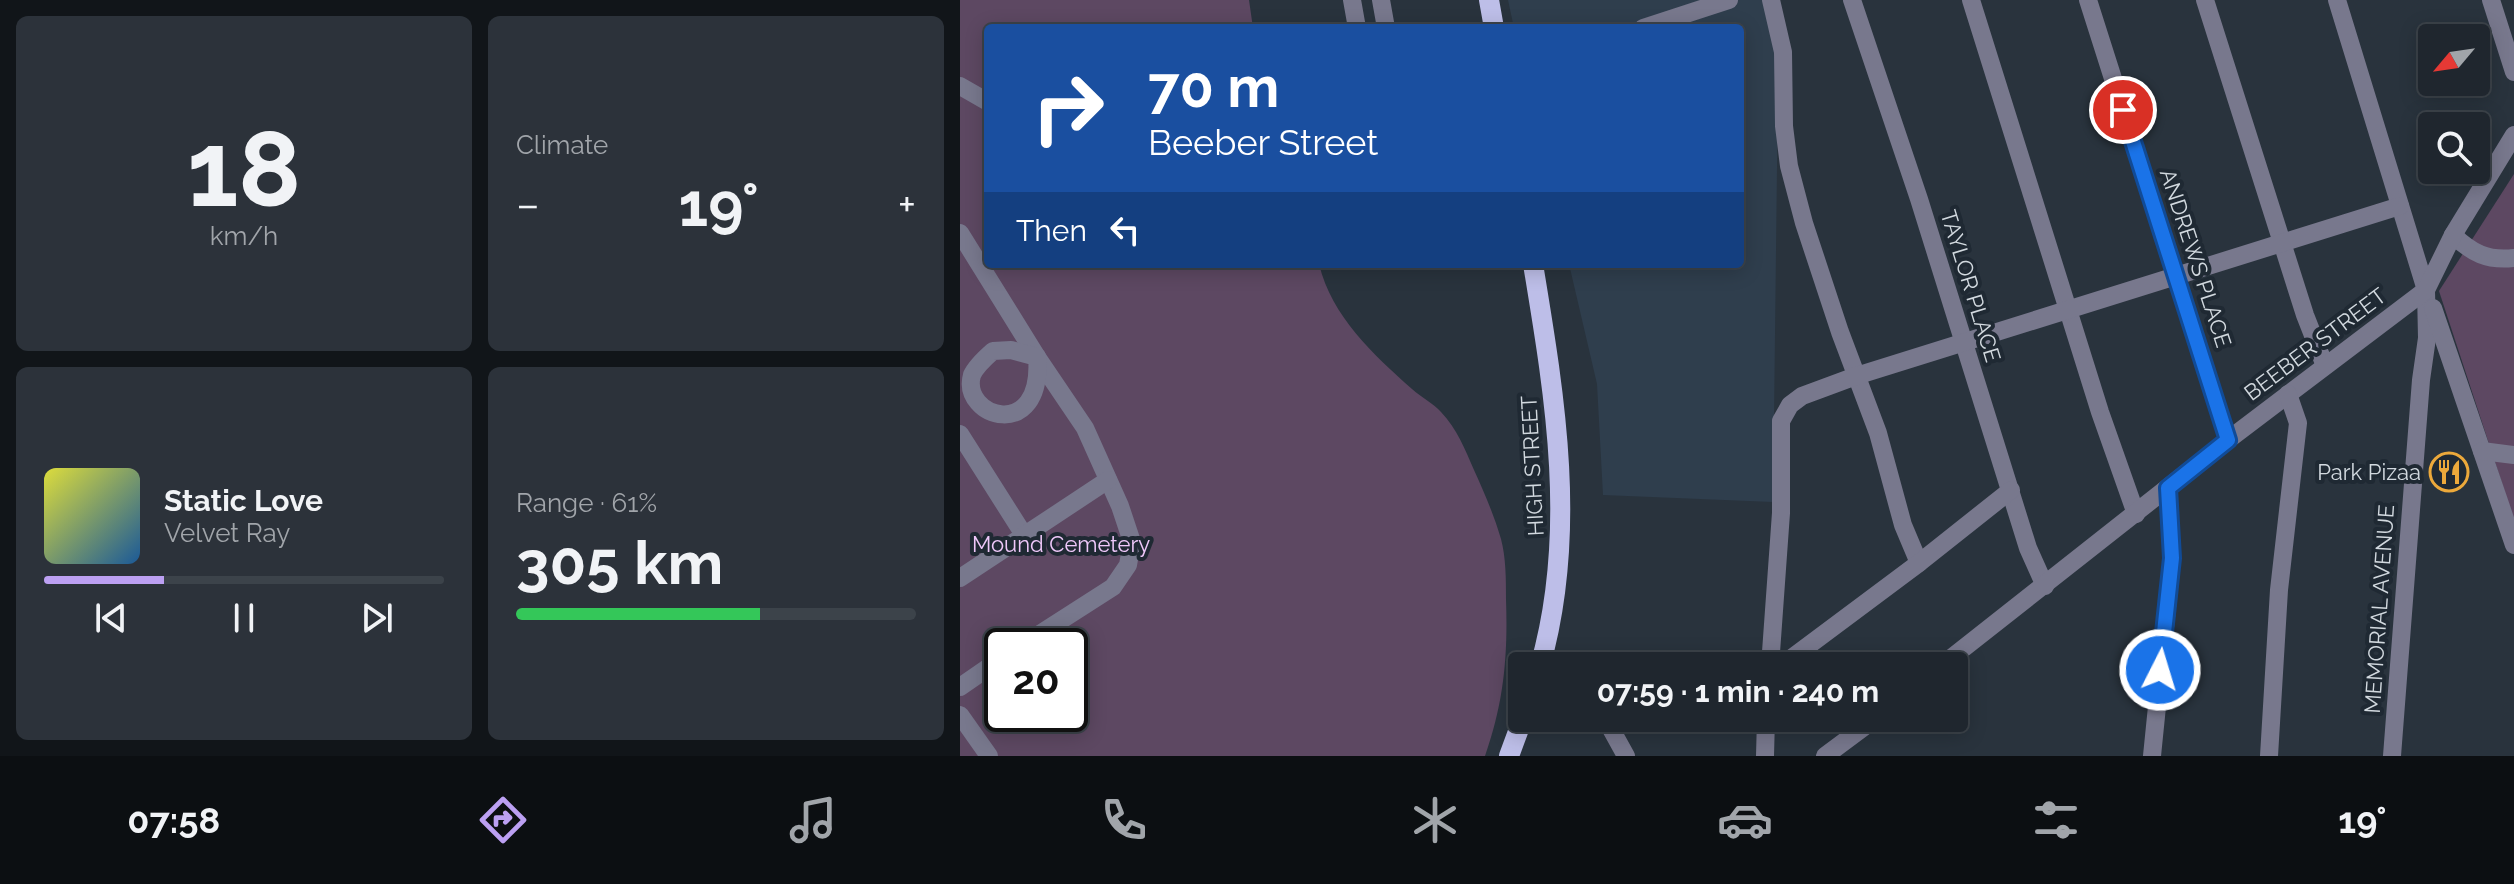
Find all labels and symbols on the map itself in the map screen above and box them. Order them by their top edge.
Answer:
north arrow [2418,24,2490,96]
pin [2089,76,2157,144]
street label: ANDREWS PLACE [2155,165,2237,351]
street label: TAYLOR PLACE [1936,207,2006,365]
street label: BEEBER STREET [2239,282,2391,406]
street label: HIGH STREET [1515,395,1549,537]
restaurant icon: Park Pizaa [2428,451,2470,493]
place label: Park Pizaa [2317,459,2421,485]
street label: MEMORIAL AVENUE [2359,504,2399,714]
park label: Mound Cemetery [972,531,1150,557]
speed limit sign: 20 [984,628,1088,732]
position arrow [2118,628,2202,712]

